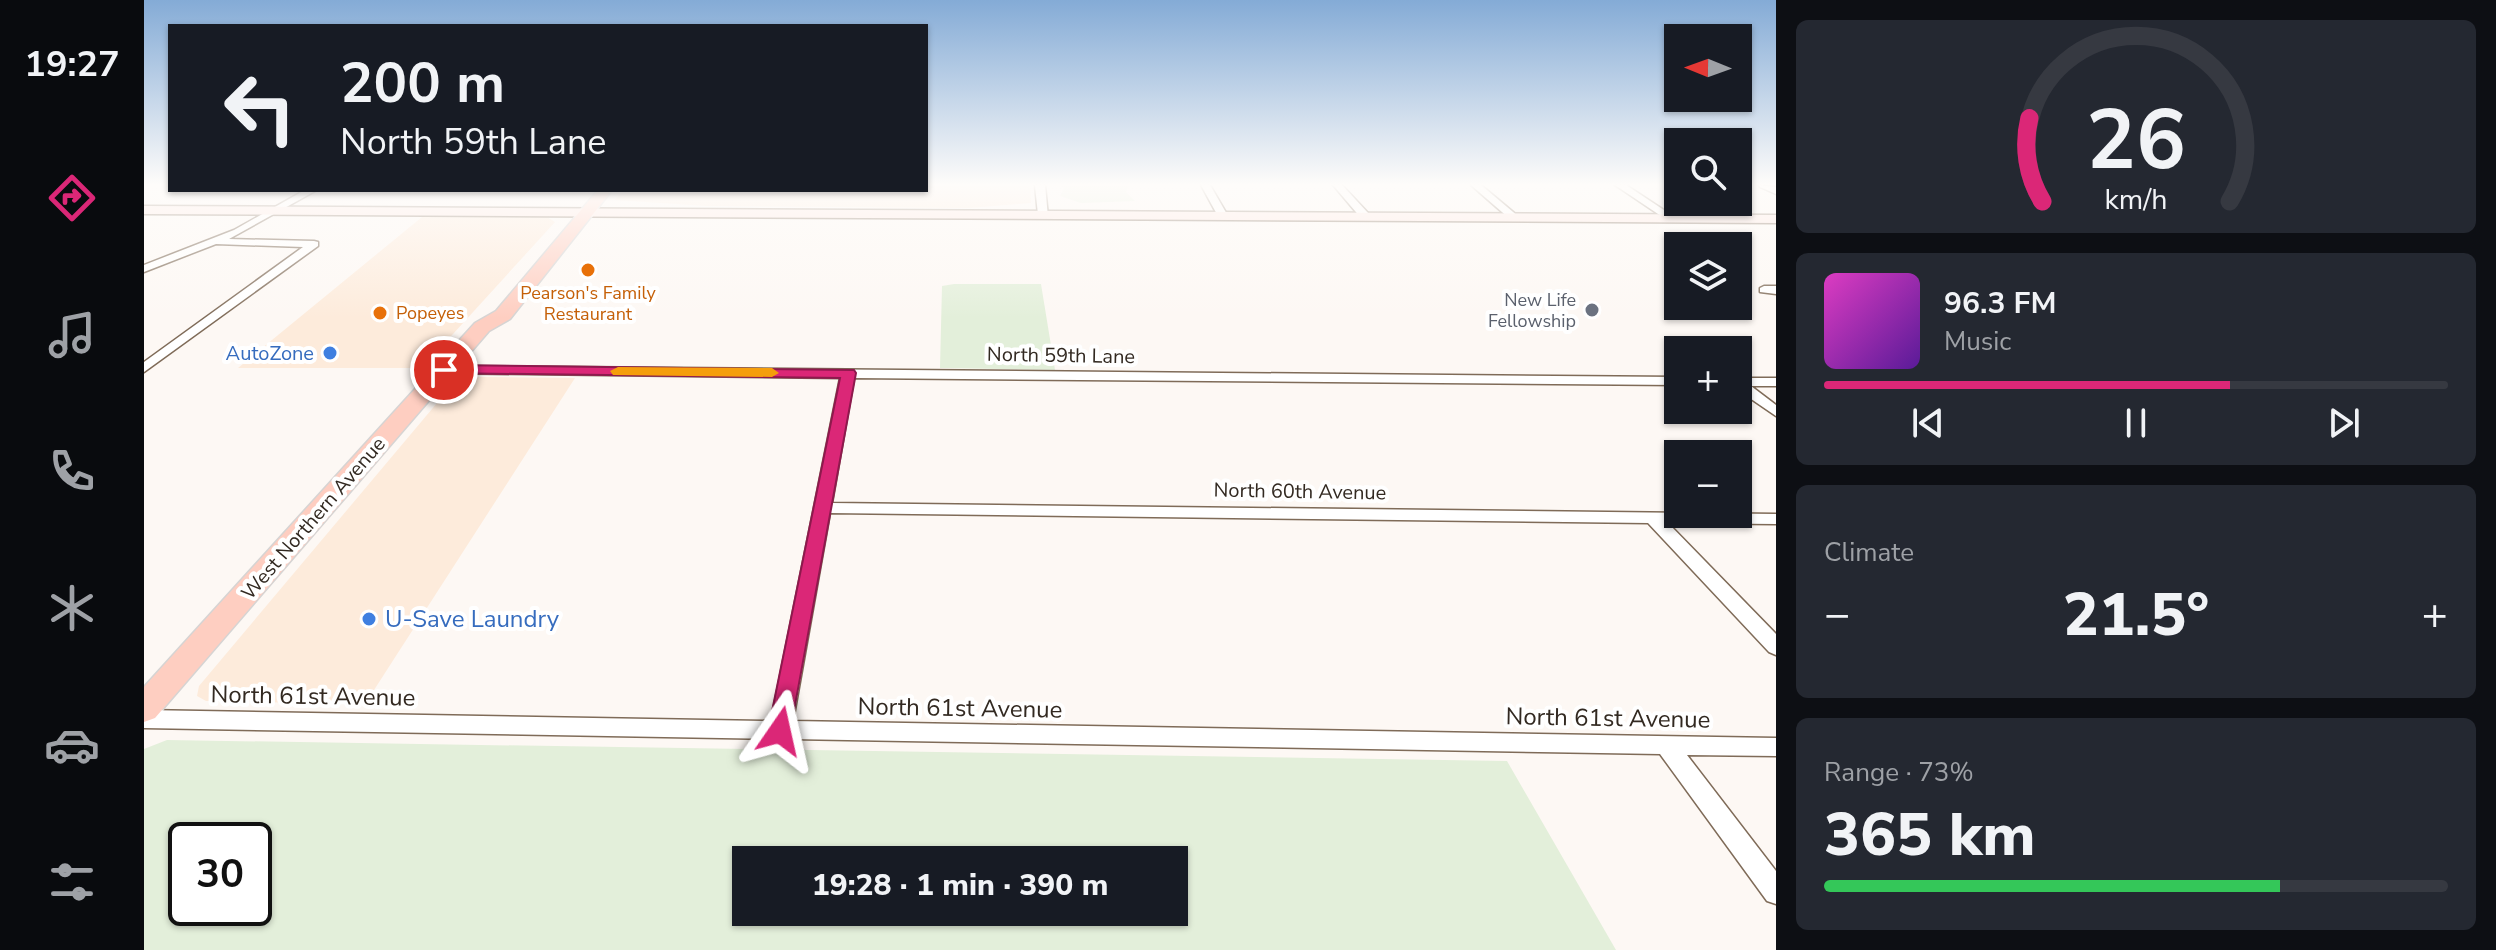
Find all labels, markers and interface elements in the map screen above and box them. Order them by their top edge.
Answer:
north arrow [1664,24,1752,112]
map controls [1664,24,1752,528]
text: 19:27 [24,40,120,89]
text: 200 m [340,45,505,122]
icon: left [208,56,312,160]
text: 26 [2086,84,2186,197]
text: North 59th Lane [340,118,607,167]
button: search [1664,128,1752,216]
icon: directions [44,170,100,226]
text: km/h [2105,180,2167,219]
button: layers [1664,232,1752,320]
marker: Pearson's Family Restaurant [579,261,597,279]
place label: Pearson's Family Restaurant [520,281,657,326]
text: 96.3 FM [1944,283,2056,324]
place label: New Life Fellowship [1488,288,1576,333]
place label: Popeyes [396,301,464,325]
marker: New Life Fellowship [1583,301,1601,319]
marker: Popeyes [371,304,389,322]
icon: music [44,307,100,363]
text: Music [1944,324,2011,359]
pin [410,336,478,404]
button: + [1664,336,1752,424]
place label: AutoZone [226,340,314,367]
street label: North 59th Lane [987,341,1135,370]
marker: AutoZone [321,344,339,362]
icon: arrive [422,348,466,392]
icon: previous [1906,401,1950,445]
icon: pause [2114,401,2158,445]
icon: next [2322,401,2366,445]
street label: West Northern Avenue [235,431,392,605]
button: − [1664,440,1752,528]
icon: phone [44,443,100,499]
street label: North 60th Avenue [1213,476,1387,507]
text: Climate [1824,535,1914,570]
text: 21.5° [2063,574,2209,656]
icon: climate [44,580,100,636]
text: − [1824,585,1850,645]
text: + [2422,585,2448,645]
place label: U-Save Laundry [385,603,560,635]
marker: U-Save Laundry [360,610,378,628]
street label: North 61st Avenue [210,678,416,714]
position arrow [738,689,822,773]
street label: North 61st Avenue [857,690,1063,726]
street label: North 61st Avenue [1505,700,1711,736]
icon: car [44,717,100,773]
text: Range · 73% [1824,755,1974,790]
text: 365 km [1824,794,2036,876]
speed limit sign: 30 [168,822,272,926]
icon: filters [44,854,100,910]
text: 19:28 · 1 min · 390 m [812,865,1108,906]

